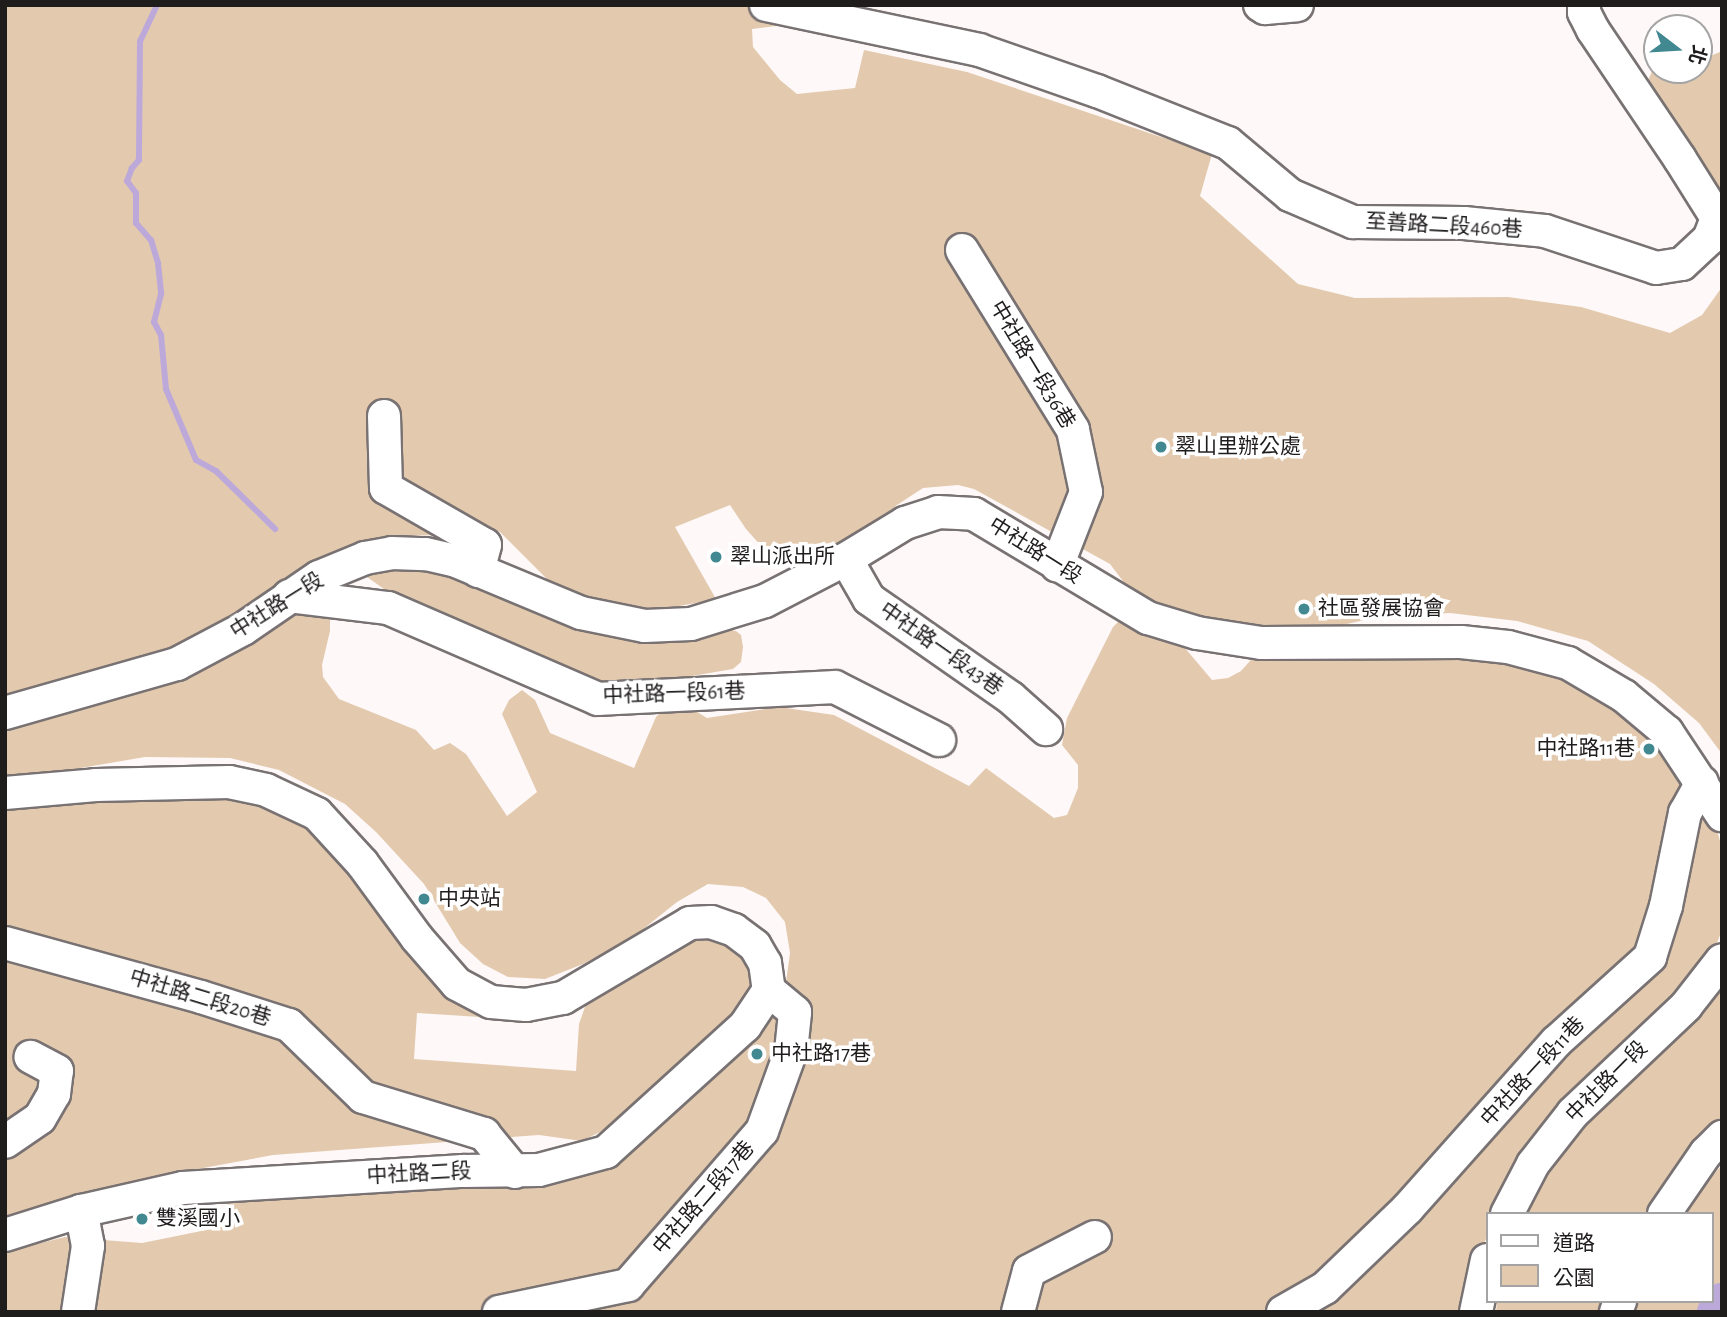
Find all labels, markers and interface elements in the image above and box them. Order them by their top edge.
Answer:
north arrow [1643,14,1713,84]
text: 北 [1685,43,1709,67]
street label: 至善路二段460巷 [1365,209,1523,243]
street label: 中社路一段36巷 [984,297,1080,433]
place label: 翠山里辦公處 [1175,434,1301,460]
marker: 翠山里辦公處 [1153,439,1169,455]
street label: 中社路一段 [984,512,1086,590]
place label: 翠山派出所 [730,544,835,570]
marker: 翠山派出所 [708,549,724,565]
street label: 中社路一段 [226,567,328,645]
place label: 社區發展協會 [1318,596,1444,622]
street label: 中社路一段43巷 [874,597,1008,701]
marker: 社區發展協會 [1296,601,1312,617]
street label: 中社路一段61巷 [602,679,746,709]
place label: 中社路11巷 [1537,736,1635,762]
marker: 中社路11巷 [1641,741,1657,757]
place label: 中央站 [438,886,501,912]
marker: 中央站 [416,891,432,907]
street label: 中社路二段20巷 [126,965,274,1031]
street label: 中社路一段11巷 [1476,1012,1590,1132]
street label: 中社路一段 [1561,1036,1653,1128]
place label: 中社路17巷 [771,1041,871,1067]
marker: 中社路17巷 [749,1046,765,1062]
street label: 中社路二段17巷 [648,1136,760,1260]
street label: 中社路二段 [366,1159,472,1189]
place label: 雙溪國小 [156,1206,240,1232]
marker: 雙溪國小 [134,1211,150,1227]
legend [1486,1212,1713,1303]
text: 道路 [1553,1233,1595,1254]
text: 公園 [1553,1268,1595,1289]

